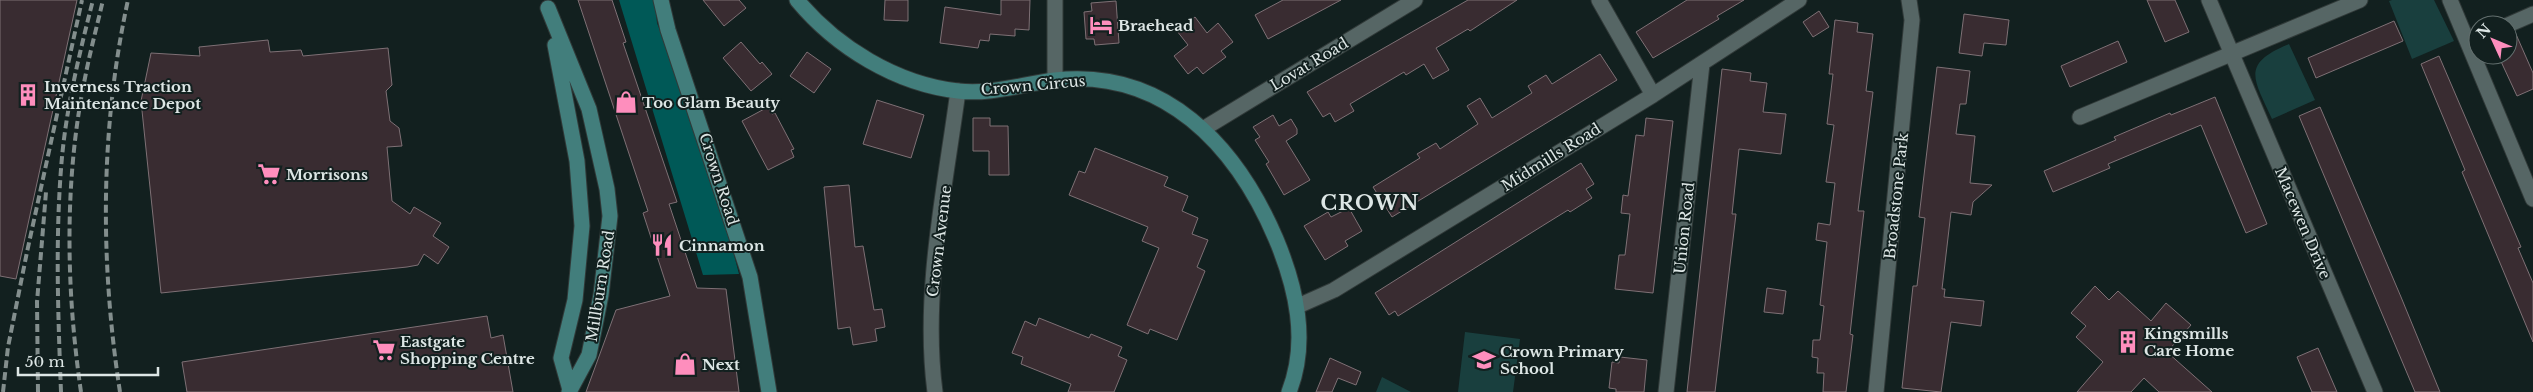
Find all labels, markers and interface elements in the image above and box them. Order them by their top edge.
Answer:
hotel icon: Braehead [1088,12,1114,38]
north arrow [2468,15,2518,65]
place label: Braehead [1118,16,1194,35]
text: N [2473,20,2495,42]
street label: Lovat Road [1267,33,1351,95]
street label: Crown Circus [980,71,1086,99]
place label: Inverness Traction Maintenance Depot [44,77,201,113]
building icon: Inverness Traction Maintenance Depot [15,82,41,108]
shop icon: Too Glam Beauty [613,89,639,115]
place label: Too Glam Beauty [642,93,780,112]
street label: Midmills Road [1498,119,1604,195]
street label: Crown Road [695,130,743,228]
street label: Broadstone Park [1880,131,1912,260]
supermarket icon: Morrisons [256,161,282,187]
street label: Macewen Drive [2271,164,2335,282]
place label: Morrisons [286,165,368,184]
street label: Union Road [1670,181,1698,275]
street label: Crown Avenue [923,184,955,298]
district label: CROWN [1321,191,1419,215]
street label: Millburn Road [582,229,618,343]
restaurant icon: Cinnamon [649,232,675,258]
place label: Cinnamon [679,236,765,255]
place label: Kingsmills Care Home [2144,324,2234,360]
building icon: Kingsmills Care Home [2115,329,2141,355]
place label: Eastgate Shopping Centre [400,332,535,368]
supermarket icon: Eastgate Shopping Centre [371,337,397,363]
place label: Crown Primary School [1500,342,1624,378]
scale bar [18,344,158,376]
school or university icon: Crown Primary School [1471,347,1497,373]
shop icon: Next [672,351,698,377]
text: 50 m [25,352,65,371]
place label: Next [702,355,740,374]

